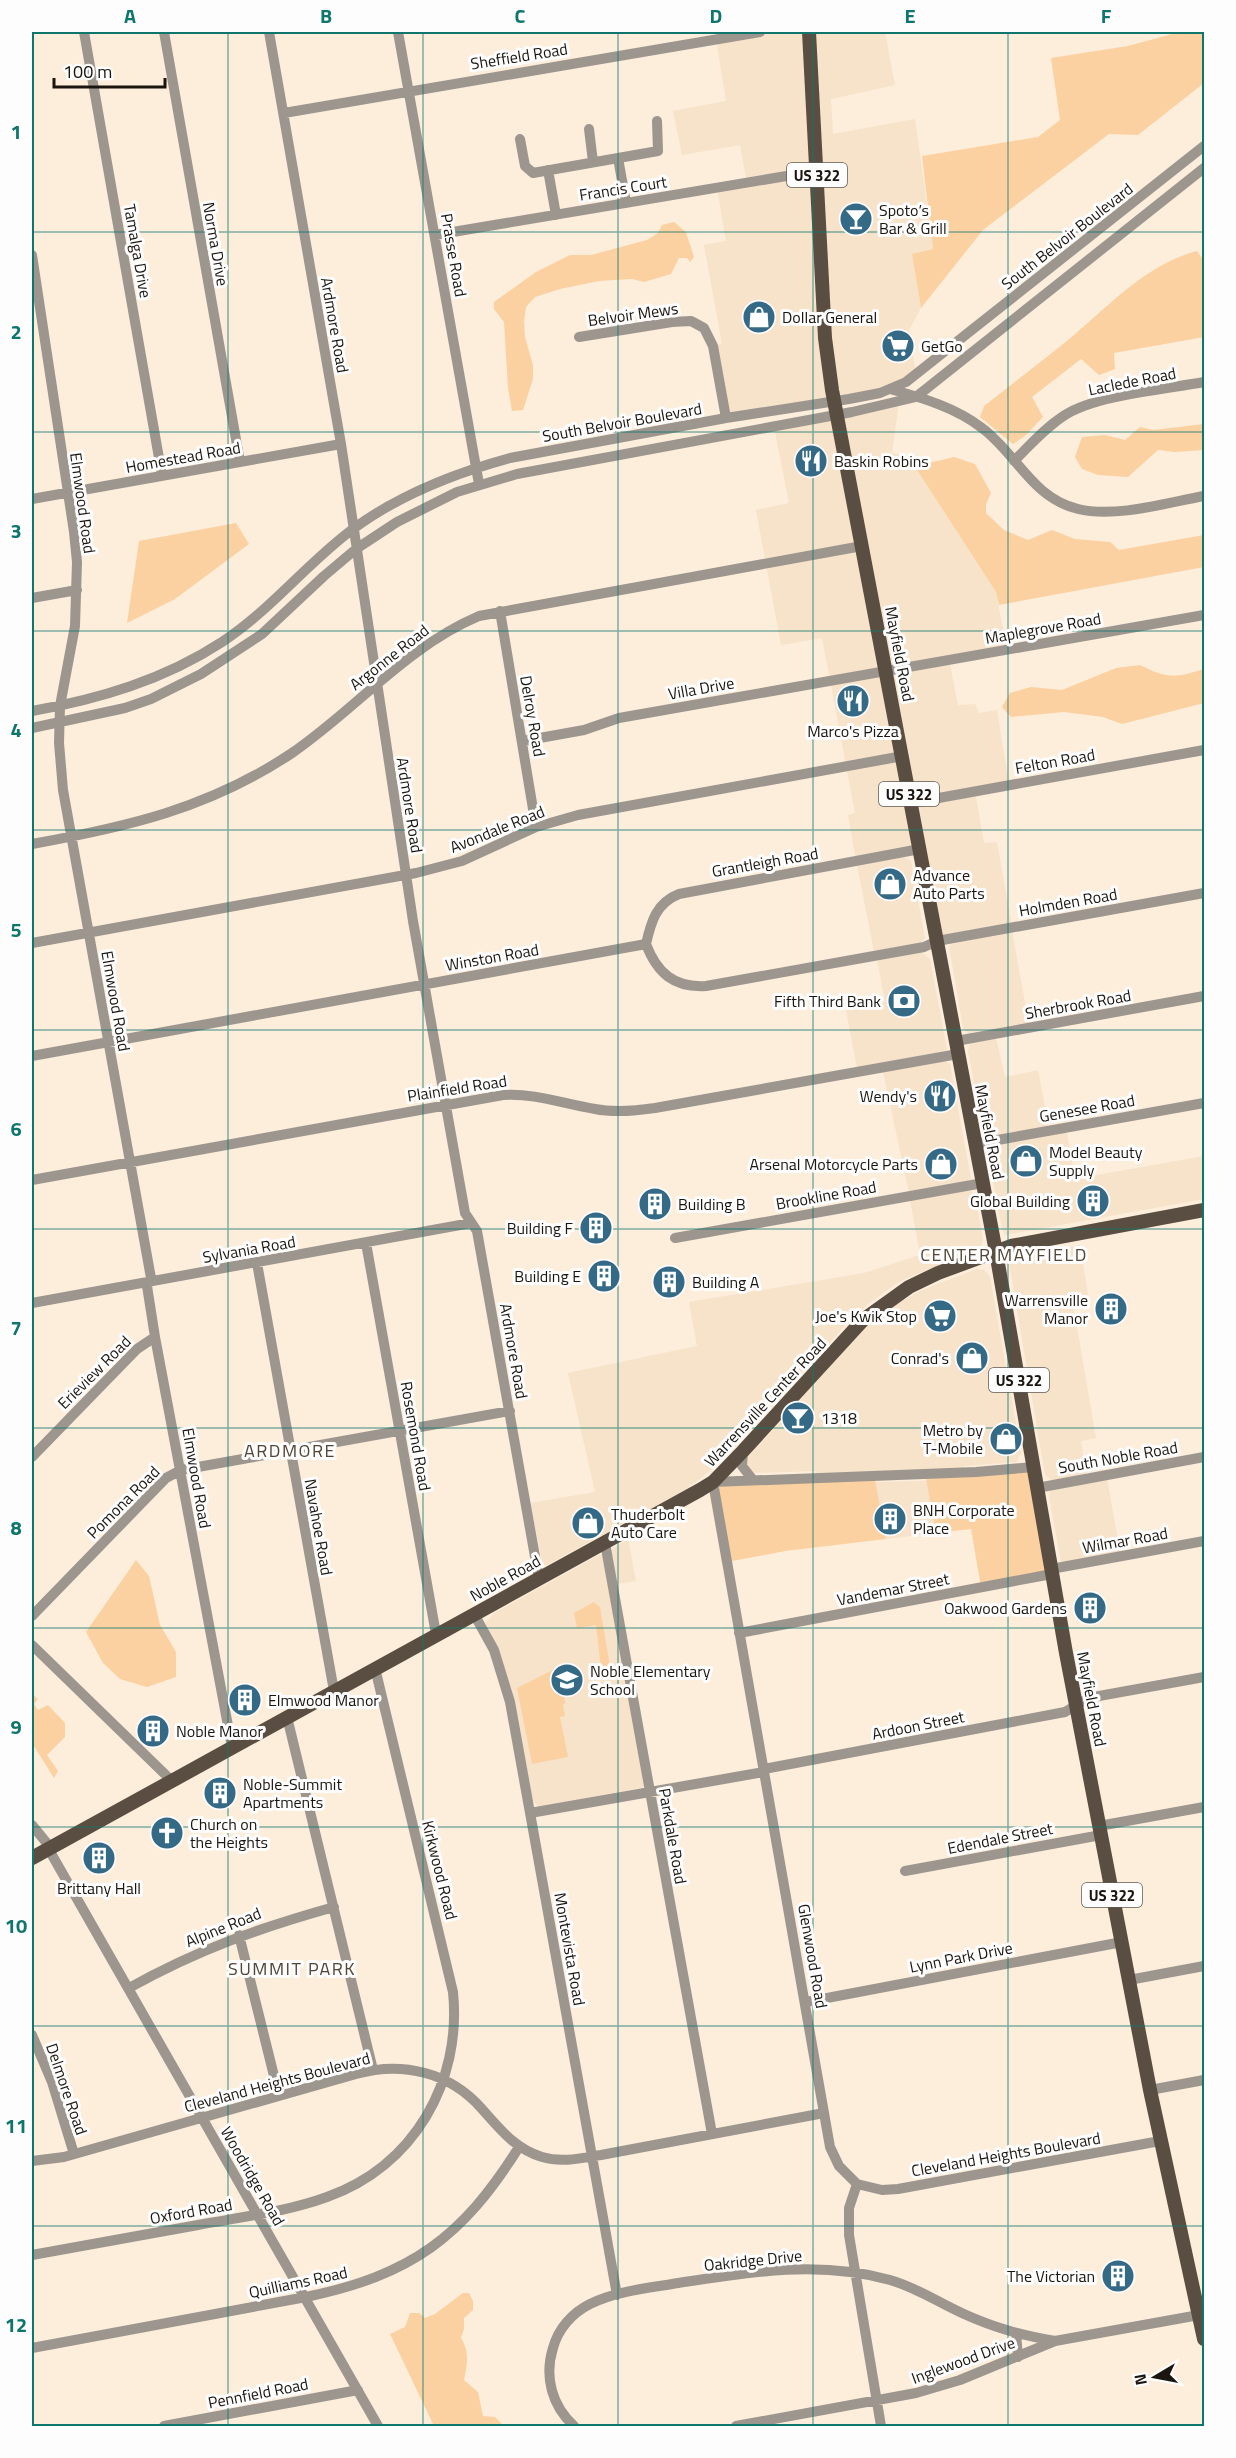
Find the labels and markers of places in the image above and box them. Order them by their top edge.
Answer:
place label: Spoto’s Bar & Grill [879,198,947,240]
bar icon: Spoto’s Bar & Grill [838,201,874,237]
shop icon: Dollar General [741,299,777,335]
place label: Dollar General [782,305,877,329]
supermarket icon: GetGo [880,328,916,364]
place label: GetGo [921,334,963,358]
restaurant icon: Baskin Robins [793,443,829,479]
place label: Baskin Robins [834,449,929,473]
restaurant icon: Marco's Pizza [835,683,871,719]
place label: Marco's Pizza [807,719,899,743]
place label: Advance Auto Parts [913,863,985,905]
shop icon: Advance Auto Parts [872,866,908,902]
bank icon: Fifth Third Bank [886,983,922,1019]
place label: Fifth Third Bank [774,989,881,1013]
restaurant icon: Wendy's [922,1078,958,1114]
place label: Wendy's [860,1084,917,1108]
place label: Model Beauty Supply [1049,1140,1143,1182]
shop icon: Model Beauty Supply [1008,1143,1044,1179]
shop icon: Arsenal Motorcycle Parts [923,1146,959,1182]
place label: Arsenal Motorcycle Parts [750,1152,918,1176]
building icon: Global Building [1075,1183,1111,1219]
building icon: Building B [637,1186,673,1222]
place label: Global Building [970,1189,1070,1213]
place label: Building B [678,1192,746,1216]
building icon: Building F [578,1210,614,1246]
place label: Building F [507,1216,573,1240]
building icon: Building E [586,1258,622,1294]
place label: Building E [514,1264,581,1288]
building icon: Building A [651,1264,687,1300]
place label: Building A [692,1270,760,1294]
place label: Warrensville Manor [1004,1288,1088,1330]
building icon: Warrensville Manor [1093,1291,1129,1327]
supermarket icon: Joe's Kwik Stop [922,1298,958,1334]
place label: Joe's Kwik Stop [815,1304,917,1328]
shop icon: Conrad's [954,1340,990,1376]
place label: Conrad's [891,1346,949,1370]
bar icon: 1318 [780,1400,816,1436]
place label: 1318 [821,1406,857,1430]
place label: Metro by T-Mobile [923,1418,983,1460]
shop icon: Metro by T-Mobile [988,1421,1024,1457]
place label: BNH Corporate Place [913,1498,1015,1540]
building icon: BNH Corporate Place [872,1501,908,1537]
place label: Thuderbolt Auto Care [611,1502,685,1544]
shop icon: Thuderbolt Auto Care [570,1505,606,1541]
building icon: Oakwood Gardens [1072,1590,1108,1626]
place label: Oakwood Gardens [944,1596,1067,1620]
place label: Noble Elementary School [590,1659,711,1701]
school or university icon: Noble Elementary School [549,1662,585,1698]
building icon: Elmwood Manor [227,1682,263,1718]
place label: Elmwood Manor [268,1688,379,1712]
building icon: Noble Manor [135,1713,171,1749]
place label: Noble Manor [176,1719,263,1743]
place label: Noble-Summit Apartments [243,1772,342,1814]
building icon: Noble-Summit Apartments [202,1775,238,1811]
place label: Church on the Heights [190,1812,268,1854]
church icon: Church on the Heights [149,1815,185,1851]
building icon: Brittany Hall [81,1840,117,1876]
place label: Brittany Hall [57,1876,141,1900]
building icon: The Victorian [1100,2258,1136,2294]
place label: The Victorian [1007,2264,1095,2288]

